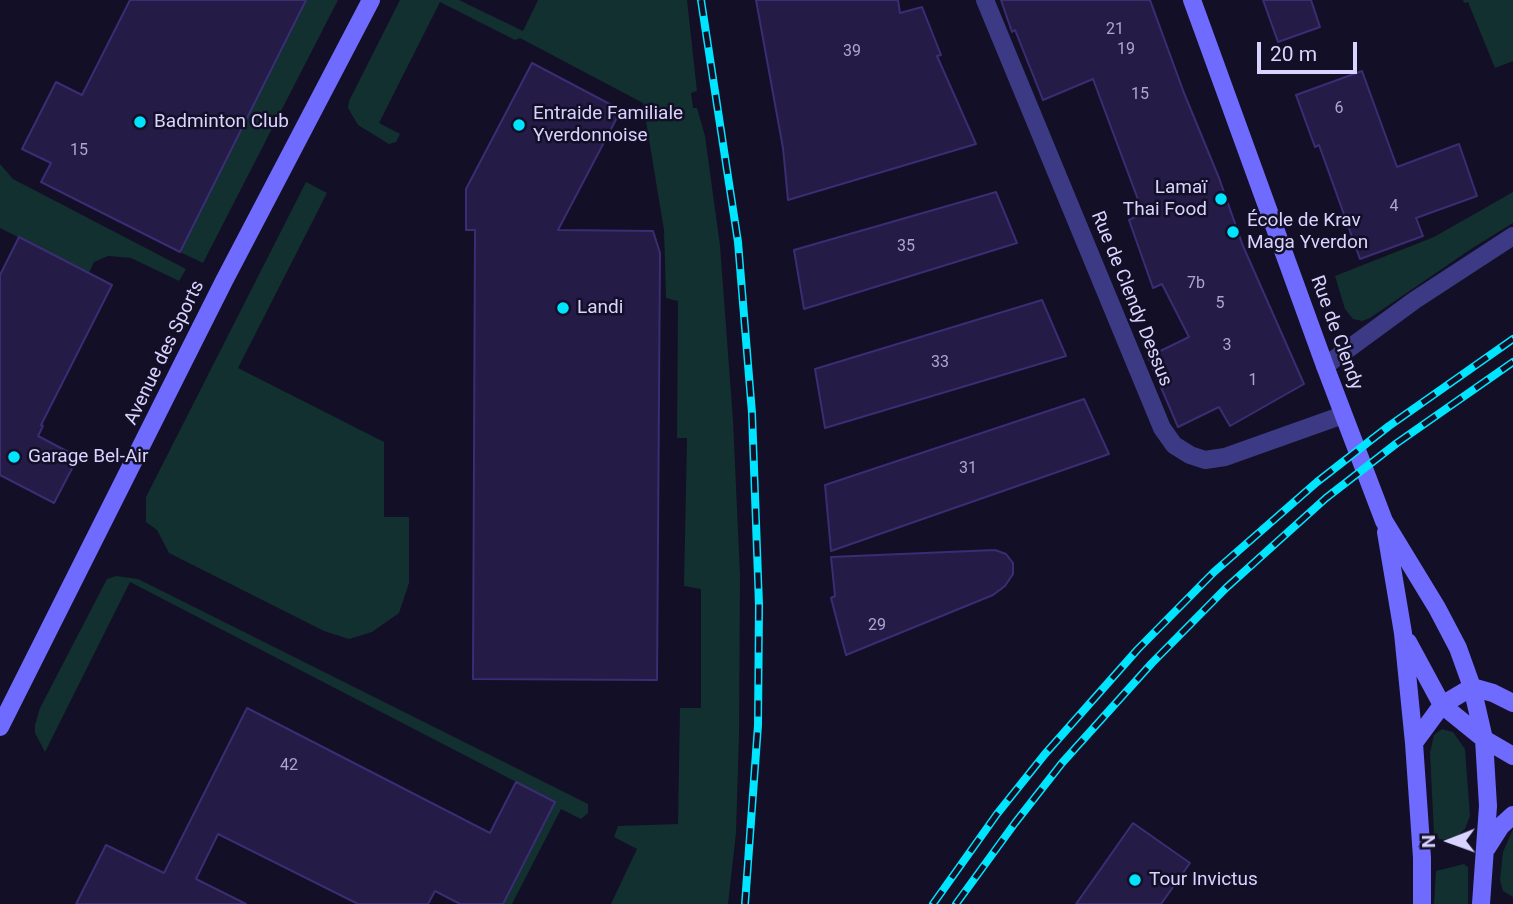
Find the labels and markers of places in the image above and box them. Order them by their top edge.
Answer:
place label: Entraide Familiale Yverdonnoise [533,103,683,147]
place label: Badminton Club [154,111,289,133]
marker: Badminton Club [132,114,148,130]
marker: Entraide Familiale Yverdonnoise [511,117,527,133]
place label: Lamaï Thai Food [1123,177,1207,221]
marker: Lamaï Thai Food [1213,191,1229,207]
place label: École de Krav Maga Yverdon [1247,210,1368,254]
marker: École de Krav Maga Yverdon [1225,224,1241,240]
place label: Landi [577,297,623,319]
marker: Landi [555,300,571,316]
place label: Garage Bel-Air [28,446,148,468]
marker: Garage Bel-Air [6,449,22,465]
place label: Tour Invictus [1149,869,1258,891]
marker: Tour Invictus [1127,872,1143,888]

